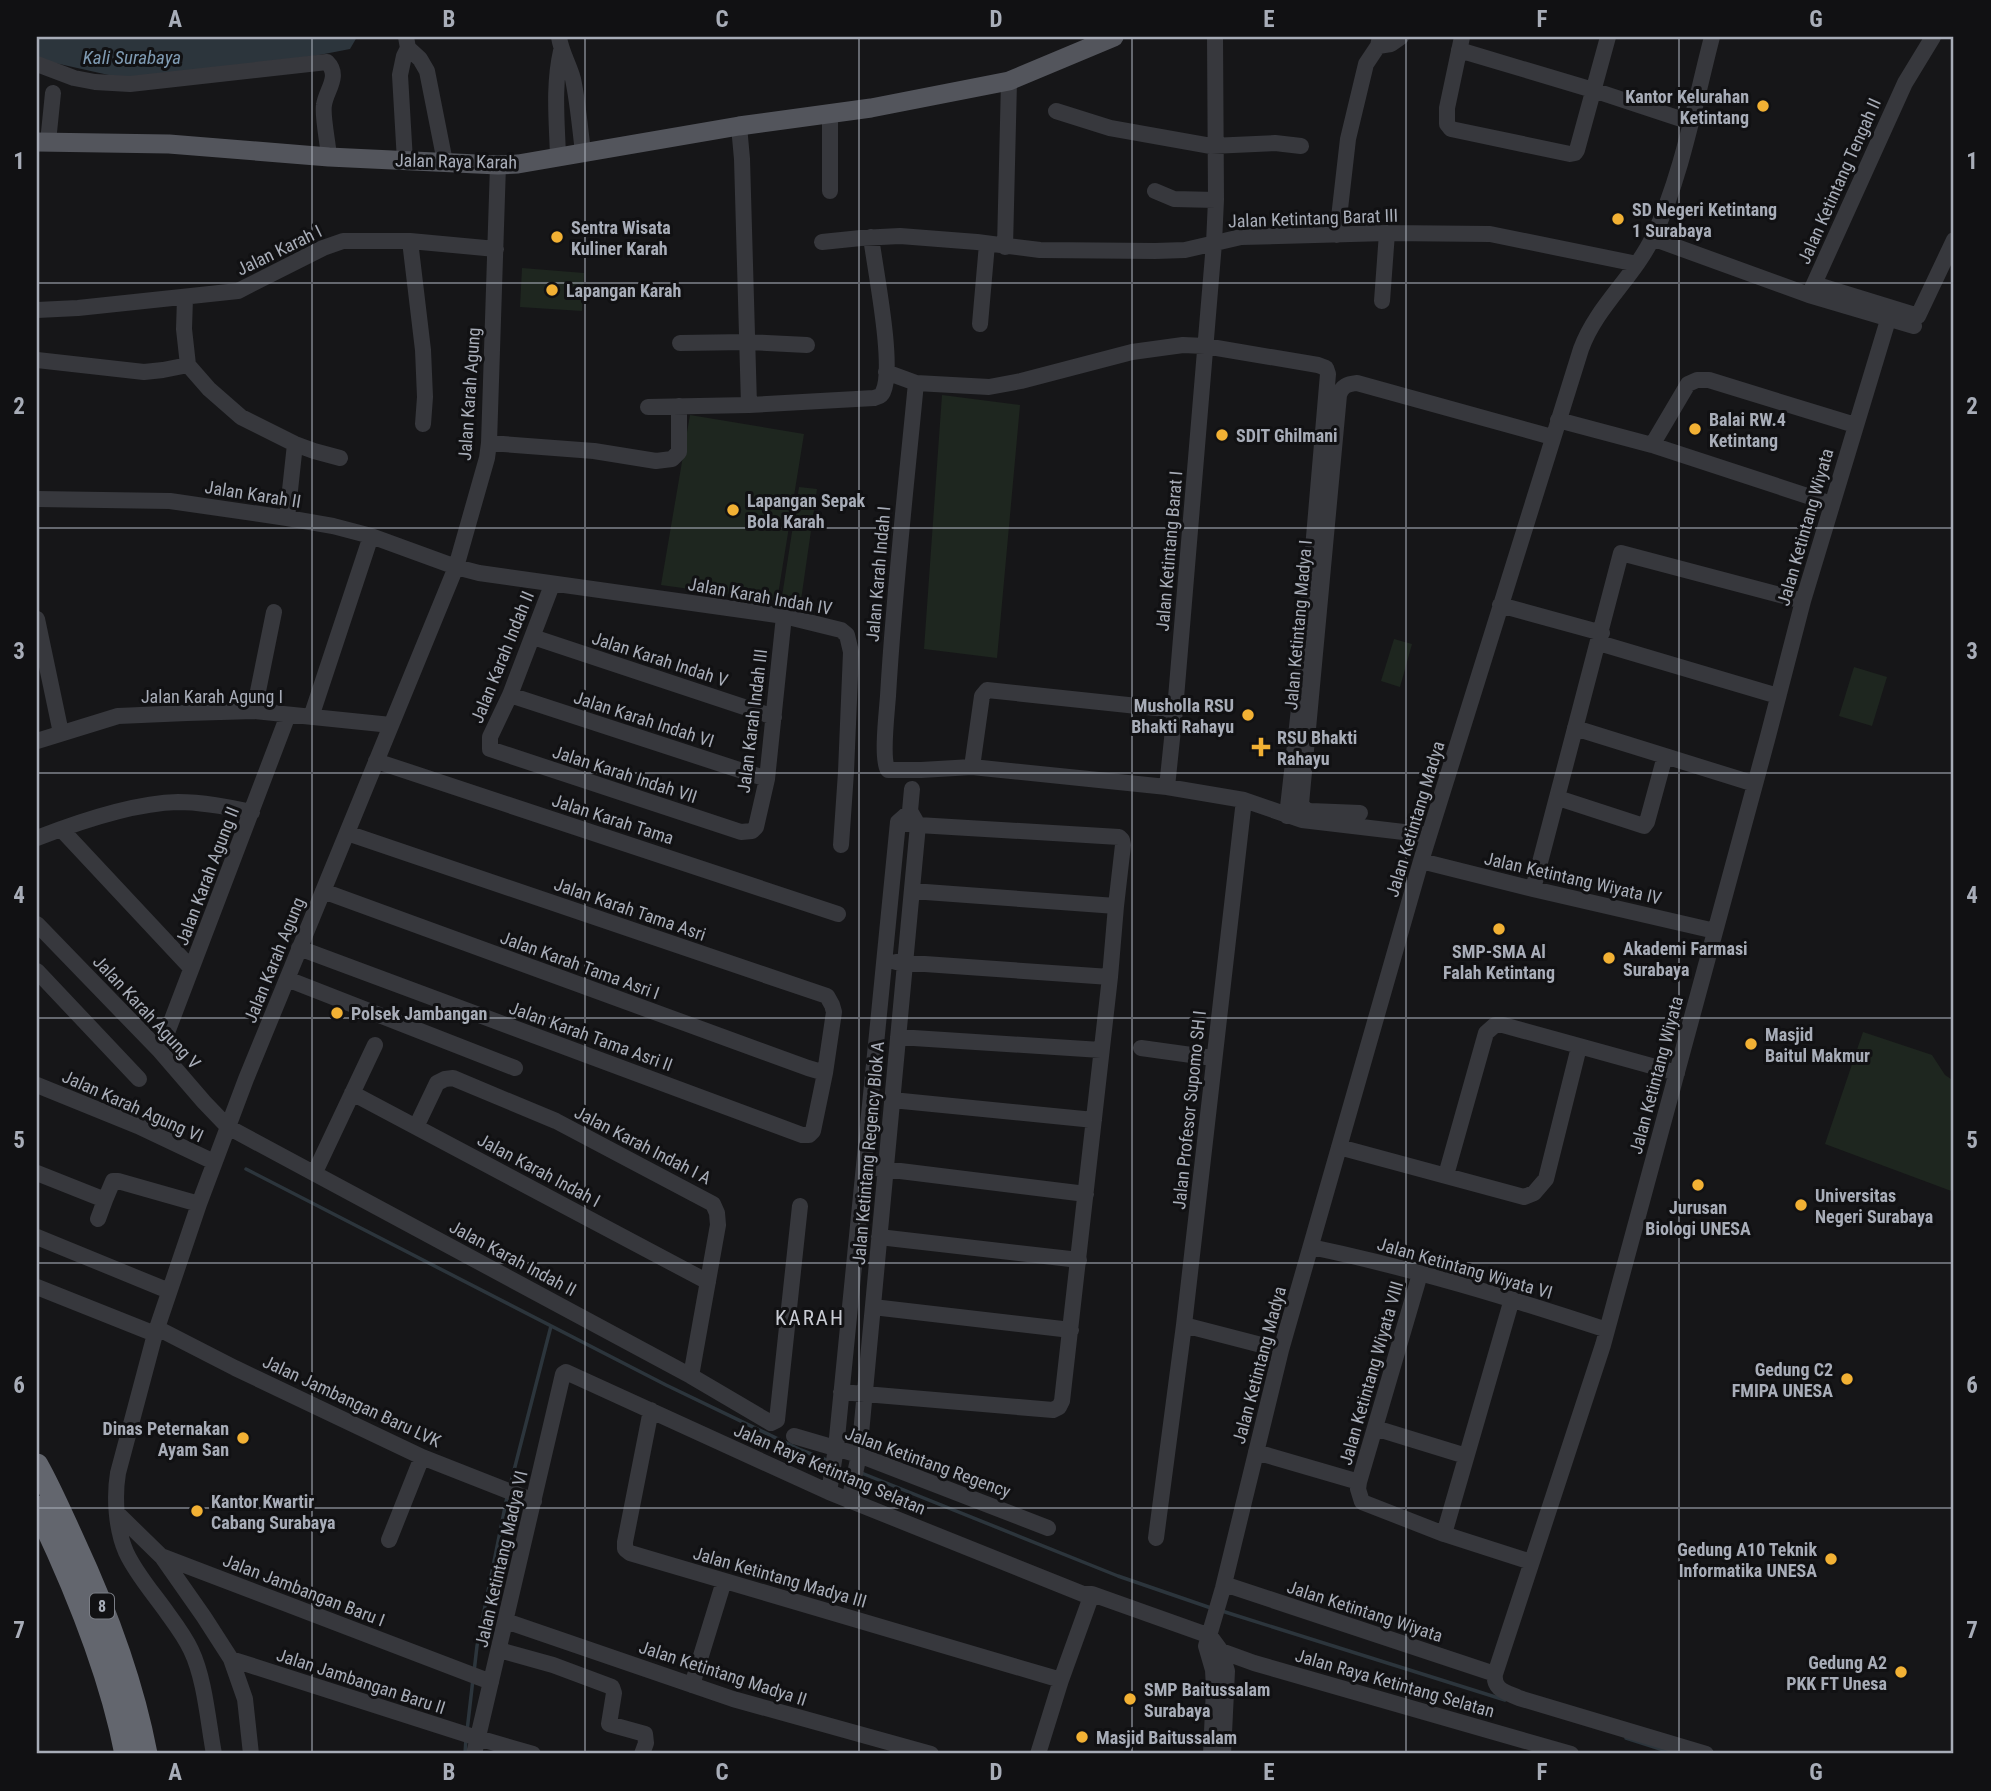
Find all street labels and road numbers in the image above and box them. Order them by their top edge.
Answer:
street label: Jalan Ketintang Tengah II [1793,95,1885,267]
street label: Jalan Raya Karah [395,149,517,173]
street label: Jalan Ketintang Barat III [1228,205,1398,231]
street label: Jalan Karah I [233,220,325,280]
street label: Jalan Karah Agung [454,327,484,461]
street label: Jalan Ketintang Wiyata [1772,446,1838,608]
street label: Jalan Ketintang Barat I [1152,470,1186,632]
street label: Jalan Karah II [203,476,303,512]
street label: Jalan Karah Indah I [862,505,894,643]
street label: Jalan Ketintang Madya I [1280,539,1316,711]
street label: Jalan Karah Indah IV [686,573,834,619]
street label: Jalan Karah Indah II [466,588,538,726]
street label: Jalan Karah Indah V [589,627,731,691]
street label: Jalan Karah Indah III [733,648,771,794]
street label: Jalan Karah Agung I [141,686,283,707]
street label: Jalan Karah Indah VI [571,686,717,752]
street label: Jalan Ketintang Madya [1381,738,1449,900]
street label: Jalan Karah Indah VII [550,741,700,807]
street label: Jalan Karah Tama [549,789,677,849]
street label: Jalan Karah Agung II [171,804,243,948]
street label: Jalan Ketintang Wiyata IV [1482,847,1664,909]
street label: Jalan Karah Tama Asri [551,873,709,945]
street label: Jalan Karah Agung [239,894,309,1026]
street label: Jalan Karah Tama Asri I [498,926,662,1004]
street label: Jalan Karah Agung V [89,951,205,1073]
street label: Jalan Ketintang Wiyata [1625,994,1687,1156]
street label: Jalan Karah Tama Asri II [506,997,676,1075]
street label: Jalan Profesor Supomo SH I [1168,1010,1210,1210]
street label: Jalan Ketintang Regency Blok A [848,1040,888,1266]
street label: Jalan Karah Agung VI [59,1065,207,1147]
street label: Jalan Karah Indah I A [571,1101,715,1189]
street label: Jalan Karah Indah I [474,1129,604,1211]
street label: Jalan Karah Indah II [446,1216,580,1300]
street label: Jalan Ketintang Wiyata VI [1375,1233,1555,1303]
street label: Jalan Ketintang Wiyata VIII [1335,1279,1407,1467]
street label: Jalan Ketintang Madya [1228,1284,1290,1446]
street label: Jalan Jambangan Baru LVK [260,1350,445,1452]
street label: Jalan Raya Ketintang Selatan [731,1419,929,1519]
street label: Jalan Ketintang Regency [842,1422,1014,1502]
street label: Jalan Ketintang Madya VI [470,1469,532,1649]
street label: Jalan Ketintang Madya III [691,1542,869,1612]
street label: Jalan Jambangan Baru I [220,1549,388,1631]
street label: Jalan Ketintang Wiyata [1284,1576,1446,1646]
road number: 8 [90,1594,114,1618]
street label: Jalan Ketintang Madya II [637,1636,809,1710]
street label: Jalan Jambangan Baru II [274,1644,448,1718]
street label: Jalan Raya Ketintang Selatan [1293,1644,1497,1722]

